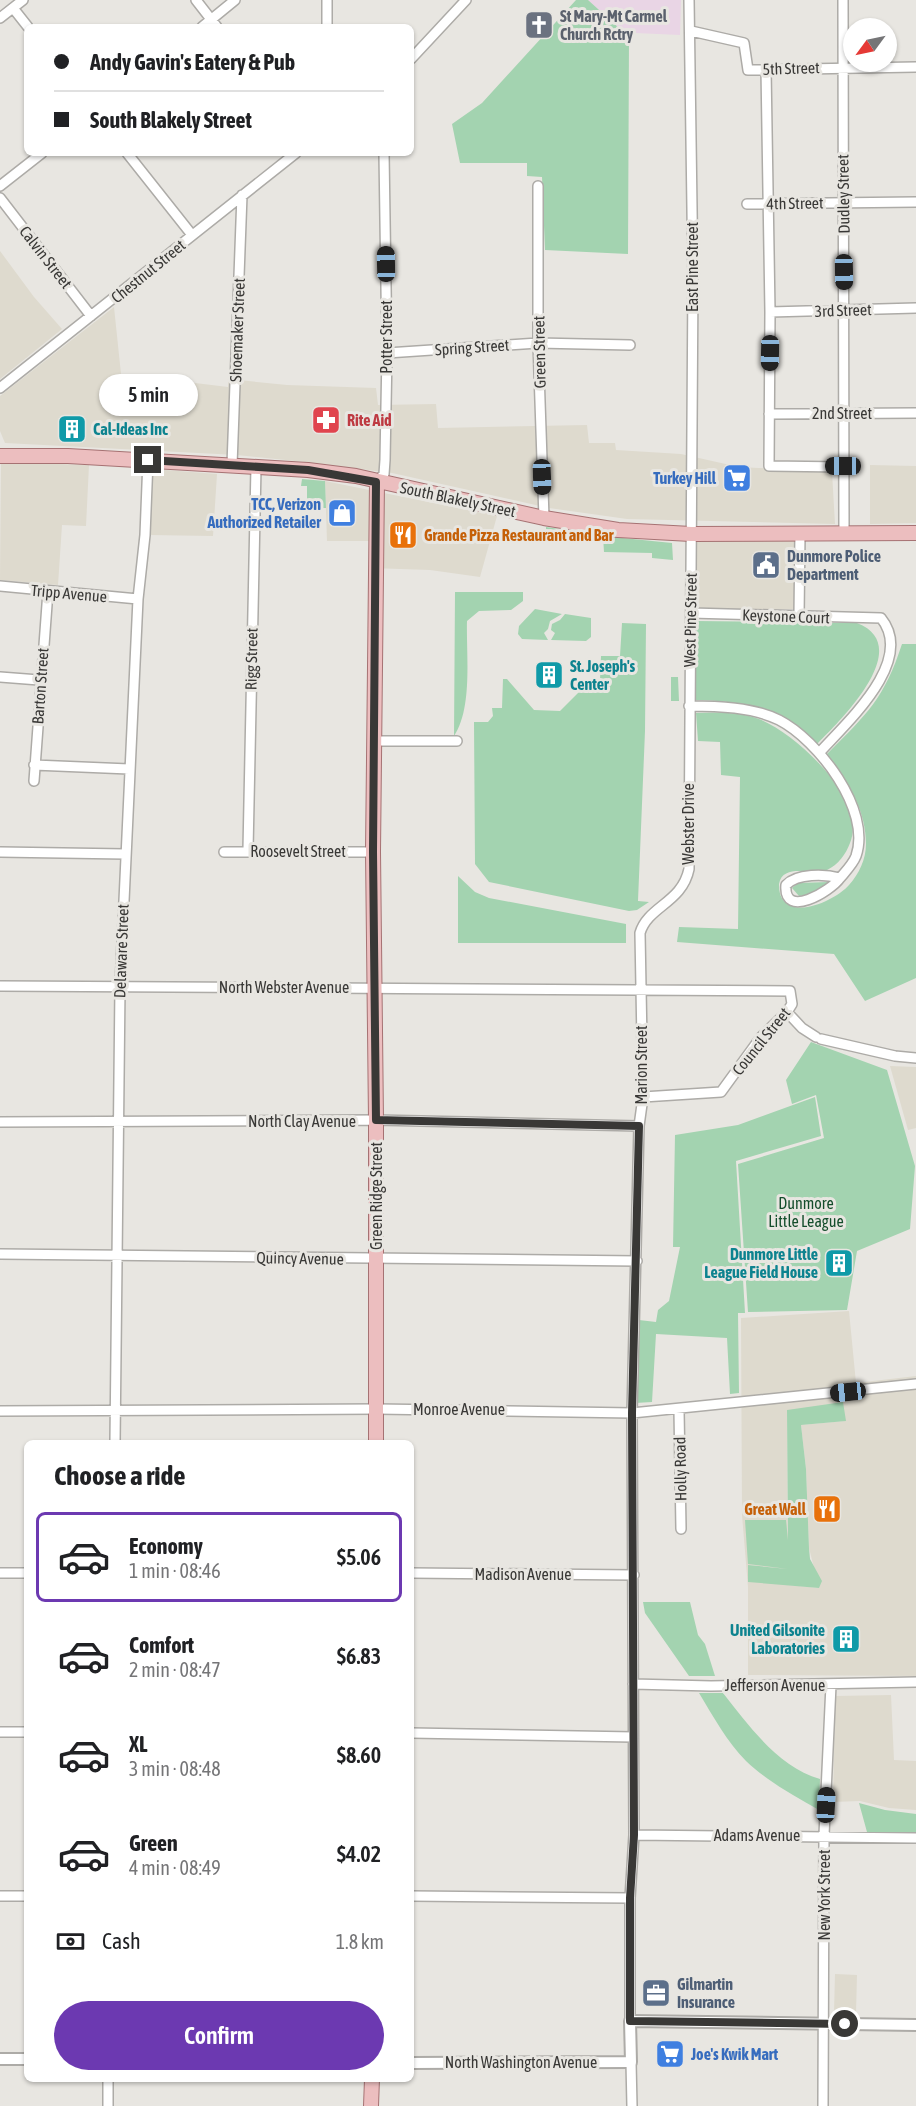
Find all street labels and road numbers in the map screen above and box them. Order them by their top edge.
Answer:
street label: 5th Street [762,58,820,78]
street label: Dudley Street [833,154,854,234]
street label: 4th Street [766,193,824,212]
street label: Calvin Street [16,222,76,292]
street label: East Pine Street [683,222,701,312]
street label: Chestnut Street [107,235,189,306]
street label: Shoemaker Street [226,277,248,382]
street label: Potter Street [377,300,395,374]
street label: 3rd Street [814,300,872,320]
street label: Green Street [529,315,549,389]
street label: Spring Street [434,335,510,360]
street label: 2nd Street [812,404,872,422]
street label: South Blakely Street [398,478,518,521]
street label: West Pine Street [680,572,700,667]
street label: Tripp Avenue [30,581,108,606]
street label: Keystone Court [742,605,831,628]
street label: Rigg Street [241,627,262,690]
street label: Barton Street [28,647,52,725]
street label: Webster Drive [679,783,697,865]
street label: Roosevelt Street [250,842,346,860]
street label: Delaware Street [110,903,132,998]
street label: North Webster Avenue [219,978,349,996]
street label: Council Street [728,1003,794,1078]
street label: Marion Street [632,1025,650,1105]
street label: North Clay Avenue [248,1112,356,1131]
street label: Green Ridge Street [367,1142,386,1250]
street label: Quincy Avenue [256,1248,344,1269]
street label: Monroe Avenue [413,1400,505,1418]
street label: Holly Road [670,1437,691,1501]
street label: Madison Avenue [475,1565,571,1583]
street label: Jefferson Avenue [725,1676,825,1694]
street label: Adams Avenue [714,1826,800,1844]
street label: New York Street [815,1849,833,1941]
street label: North Washington Avenue [445,2053,597,2072]

